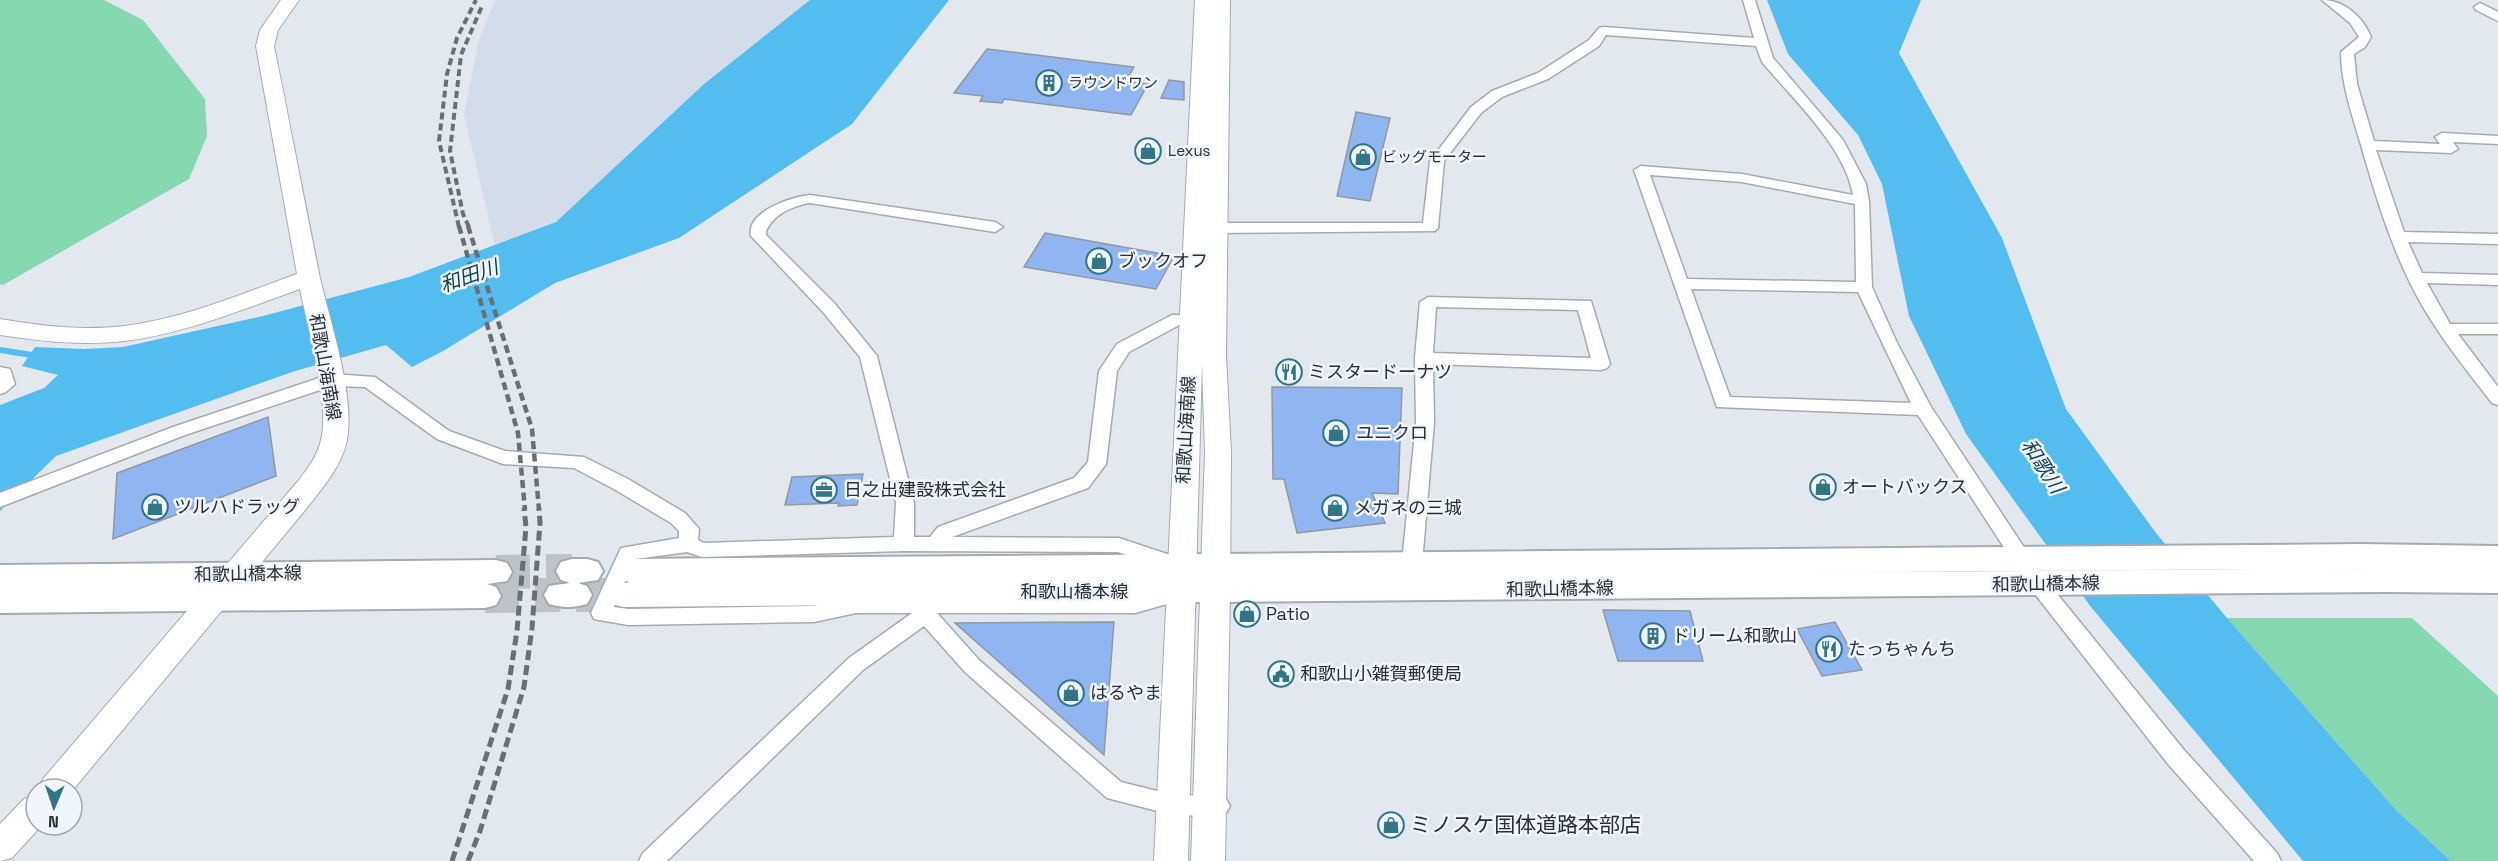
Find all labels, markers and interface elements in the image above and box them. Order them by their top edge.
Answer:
building icon: ラウンドワン [1034,68,1064,98]
place label: ラウンドワン [1068,73,1158,92]
shop icon: Lexus [1133,136,1163,166]
place label: Lexus [1168,141,1211,160]
shop icon: ビッグモーター [1348,142,1378,172]
place label: ビッグモーター [1382,147,1487,166]
shop icon: ブックオフ [1084,246,1114,276]
place label: ブックオフ [1118,249,1208,272]
water label: 和田川 [436,253,503,298]
street label: 和歌山海南線 [305,312,346,422]
restaurant icon: ミスタードーナツ [1274,357,1304,387]
place label: ミスタードーナツ [1308,360,1452,383]
street label: 和歌山海南線 [1171,375,1200,485]
shop icon: ユニクロ [1321,418,1351,448]
place label: ユニクロ [1356,421,1428,444]
water label: 和歌川 [2016,434,2071,500]
shop icon: オートバックス [1808,472,1838,502]
office icon: 日之出建設株式会社 [809,475,839,505]
place label: オートバックス [1842,475,1967,498]
place label: 日之出建設株式会社 [844,478,1006,501]
shop icon: ツルハドラッグ [140,492,170,522]
shop icon: メガネの三城 [1320,493,1350,523]
place label: ツルハドラッグ [174,495,300,518]
place label: メガネの三城 [1354,496,1462,519]
street label: 和歌山橋本線 [194,561,302,586]
street label: 和歌山橋本線 [1992,571,2100,596]
street label: 和歌山橋本線 [1506,576,1614,601]
street label: 和歌山橋本線 [1020,580,1128,603]
shop icon: Patio [1232,599,1262,629]
place label: Patio [1266,602,1310,625]
building icon: ドリーム和歌山 [1638,621,1668,651]
place label: ドリーム和歌山 [1672,624,1797,647]
restaurant icon: たっちゃんち [1814,634,1844,664]
place label: たっちゃんち [1848,637,1956,660]
public building icon: 和歌山小雑賀郵便局 [1266,659,1296,689]
place label: 和歌山小雑賀郵便局 [1300,662,1462,685]
shop icon: はるやま [1056,678,1086,708]
place label: はるやま [1090,681,1162,704]
north arrow [24,777,84,837]
shop icon: ミノスケ国体道路本部店 [1376,810,1406,840]
text: N [48,811,59,832]
place label: ミノスケ国体道路本部店 [1410,811,1641,838]

